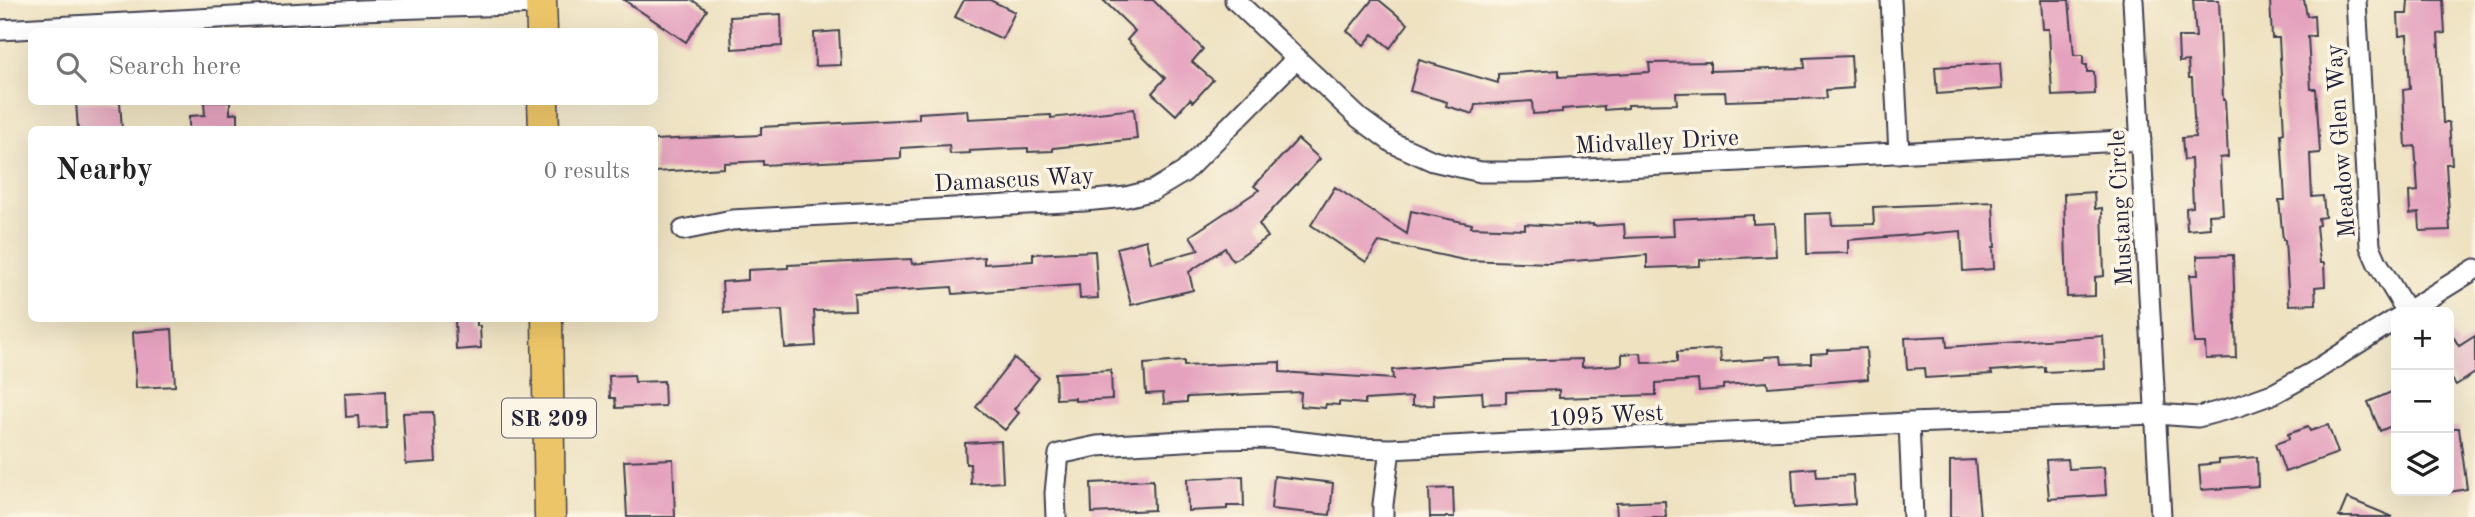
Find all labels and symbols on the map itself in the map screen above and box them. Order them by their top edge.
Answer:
street label: Meadow Glen Way [2323,43,2361,239]
street label: Midvalley Drive [1575,127,1740,159]
street label: Mustang Circle [2106,129,2138,287]
street label: Damascus Way [933,165,1095,197]
road number: SR 209 [502,398,596,438]
street label: 1095 West [1548,402,1664,432]

